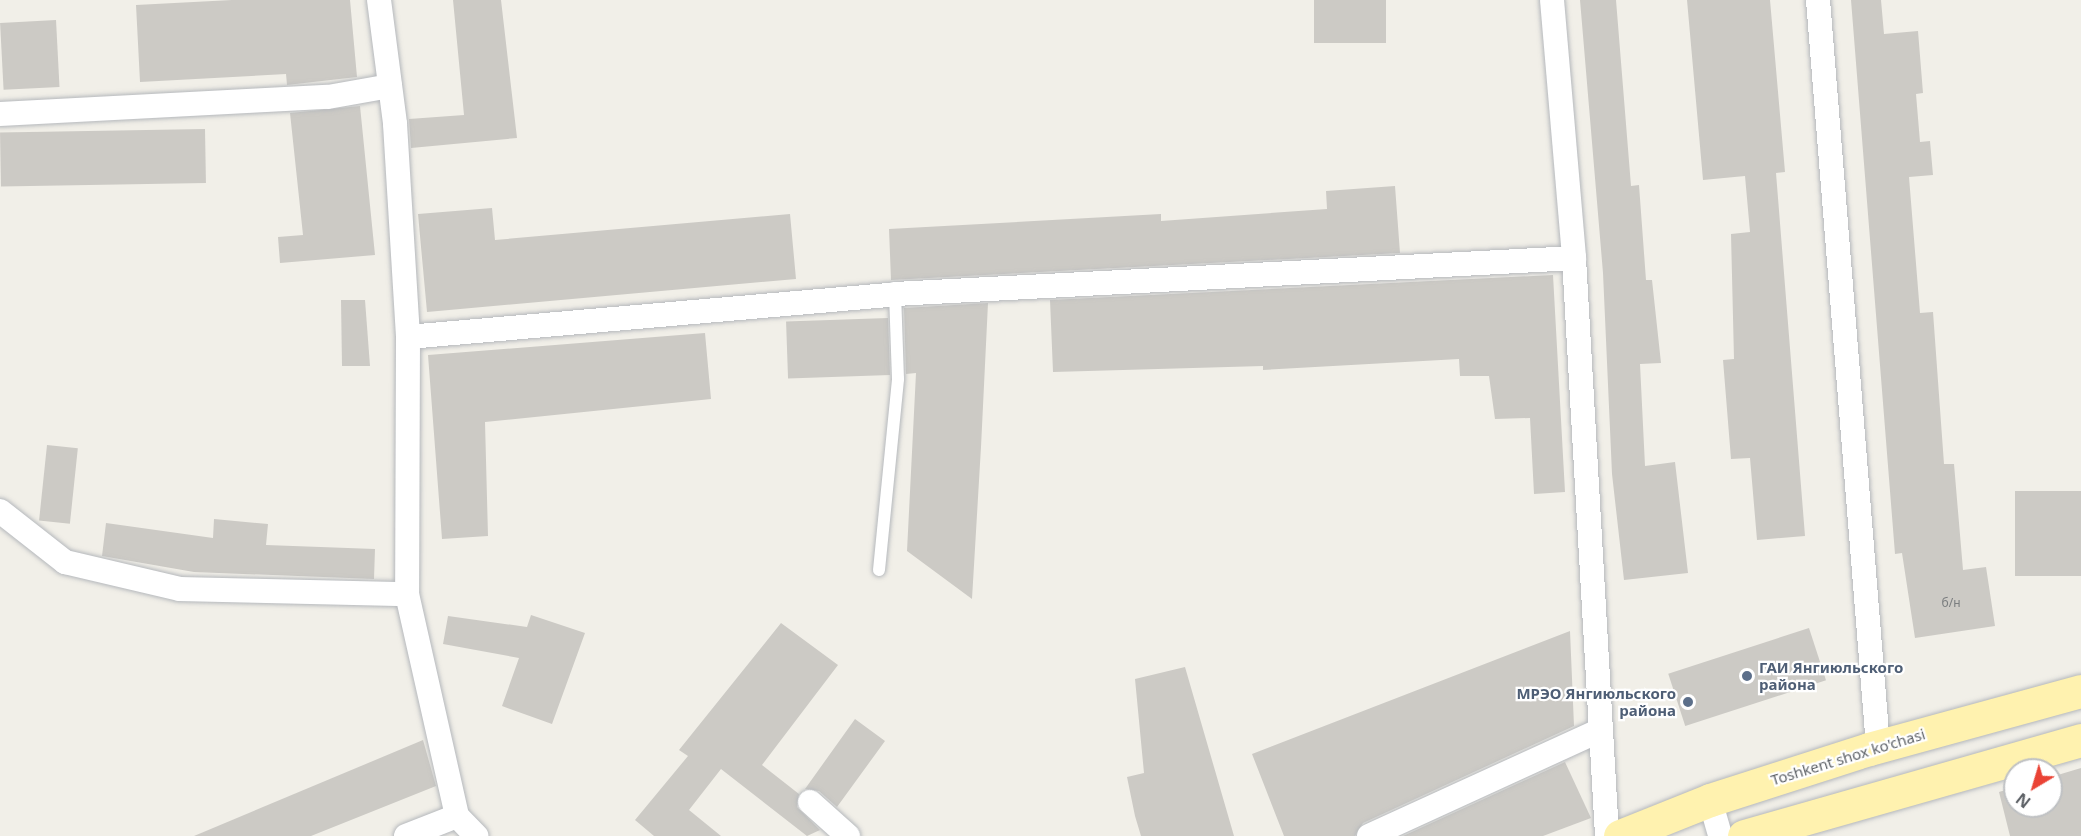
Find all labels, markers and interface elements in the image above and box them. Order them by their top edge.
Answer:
house number: б/н [1942,596,1960,610]
place label: ГАИ Янгиюльского района [1759,658,1903,693]
marker: ГАИ Янгиюльского района [1740,669,1754,683]
place label: МРЭО Янгиюльского района [1516,684,1676,719]
marker: МРЭО Янгиюльского района [1681,695,1695,709]
street label: Toshkent shox ko'chasi [1769,725,1927,789]
north arrow [2003,758,2063,818]
text: N [2011,788,2035,813]

